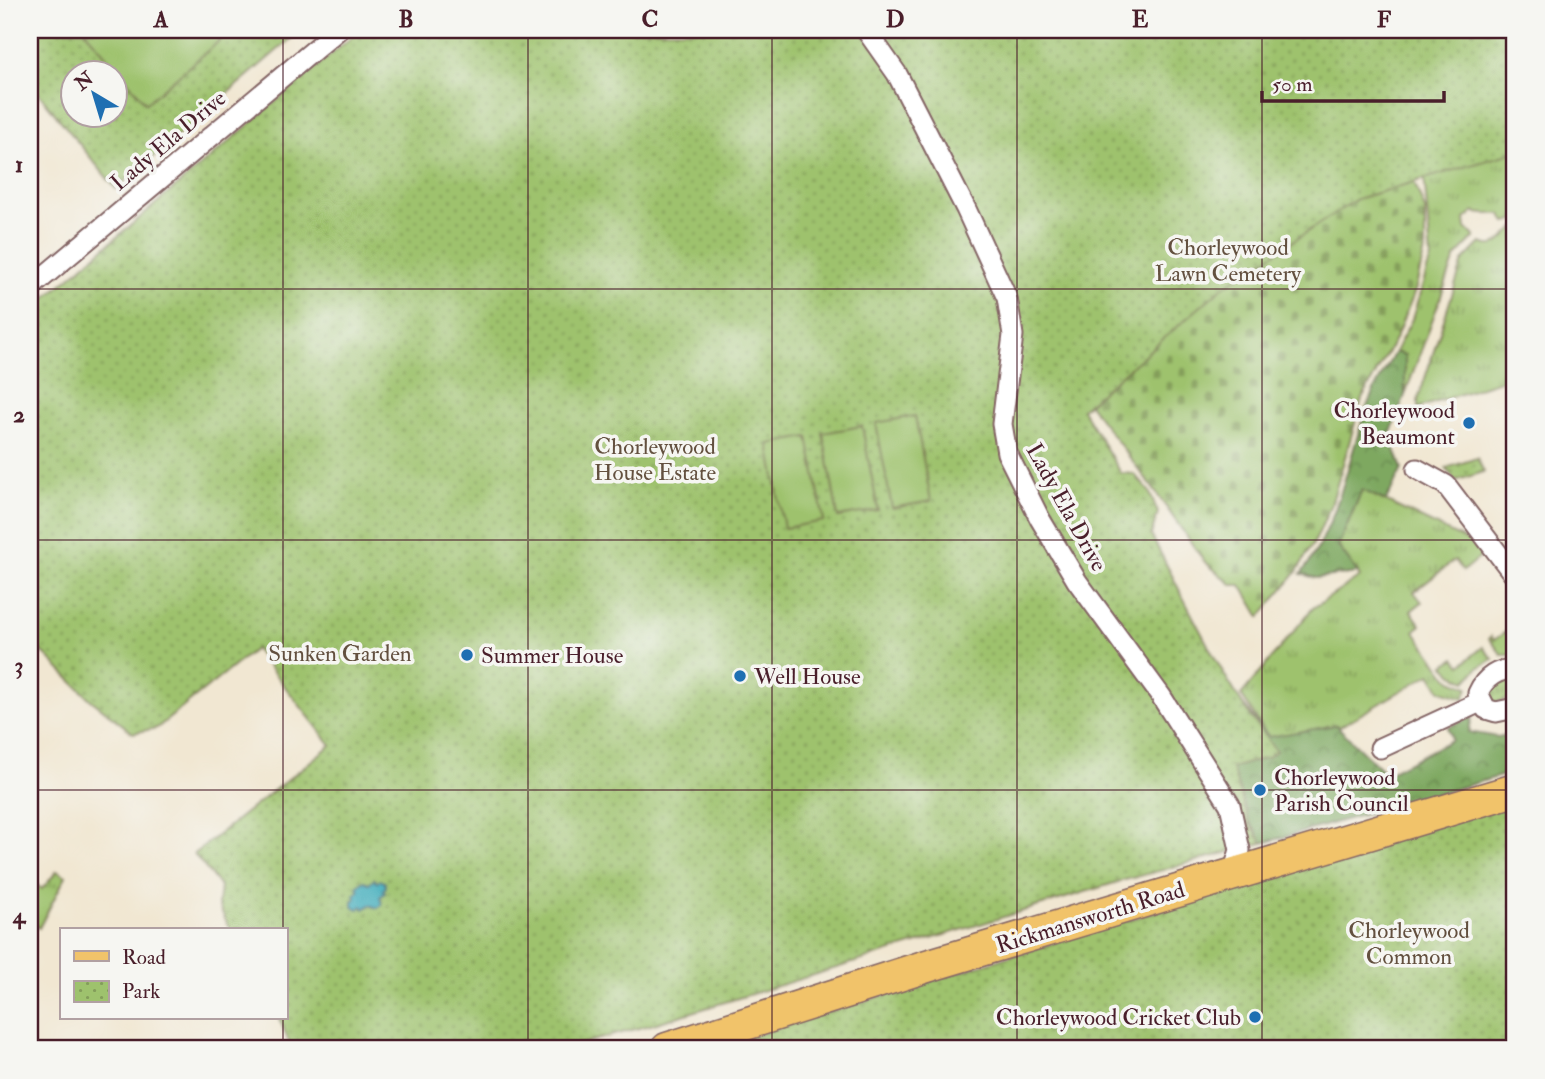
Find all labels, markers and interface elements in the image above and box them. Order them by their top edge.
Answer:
text: A [153,5,169,34]
text: B [398,5,414,34]
text: C [642,5,658,34]
text: D [886,5,904,34]
text: E [1132,5,1149,34]
text: F [1377,5,1392,34]
north arrow [60,60,130,130]
scale bar [1262,60,1444,104]
text: N [69,66,99,97]
text: 50 m [1272,71,1313,98]
street label: Lady Ela Drive [105,83,232,197]
text: 1 [15,150,23,179]
park label: Chorleywood Lawn Cemetery [1155,233,1302,288]
place label: Chorleywood Beaumont [1334,396,1455,451]
text: 2 [13,400,25,429]
marker: Chorleywood Beaumont [1461,415,1477,431]
park label: Chorleywood House Estate [594,432,717,487]
street label: Lady Ela Drive [1020,438,1114,577]
park label: Sunken Garden [268,639,412,668]
place label: Summer House [481,641,624,670]
marker: Summer House [459,647,475,663]
text: 3 [15,651,23,680]
place label: Well House [753,662,861,691]
marker: Well House [732,668,748,684]
place label: Chorleywood Parish Council [1274,763,1409,818]
marker: Chorleywood Parish Council [1252,782,1268,798]
street label: Rickmansworth Road [992,875,1188,960]
text: 4 [12,901,27,930]
park label: Chorleywood Common [1348,916,1470,971]
legend [60,928,287,1020]
text: Road [122,944,167,971]
text: Park [122,978,160,1005]
place label: Chorleywood Cricket Club [996,1003,1241,1032]
marker: Chorleywood Cricket Club [1247,1009,1263,1025]

